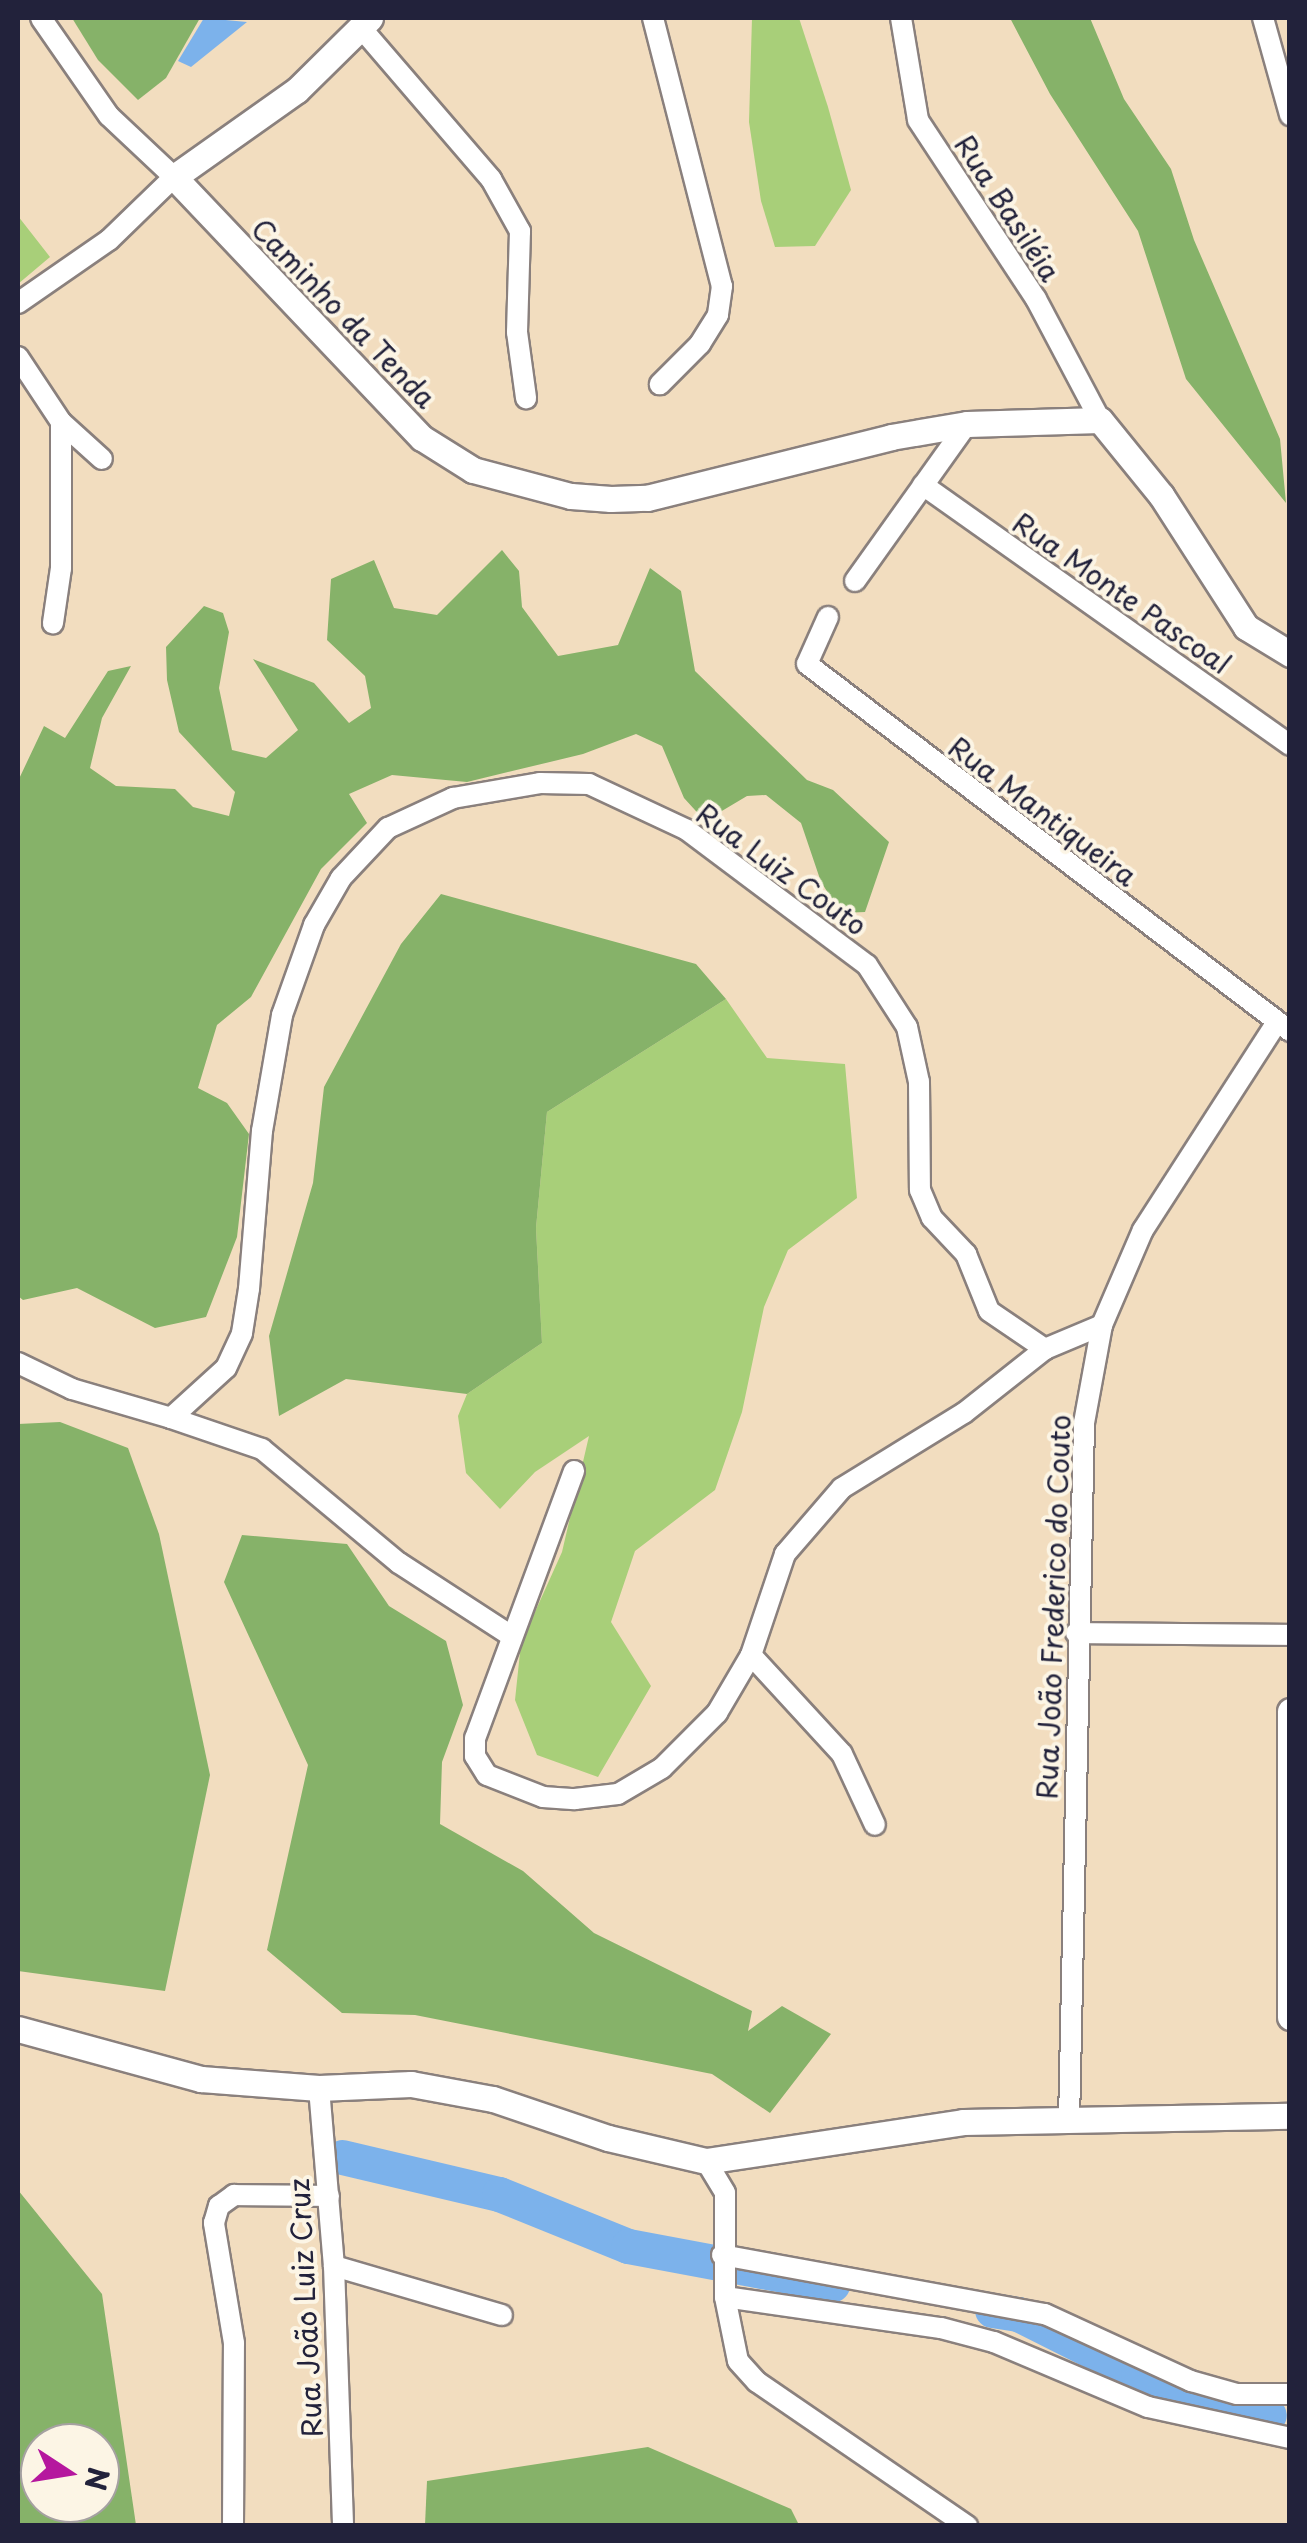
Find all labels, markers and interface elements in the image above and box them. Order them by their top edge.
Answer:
street label: Rua Basiléia [948,128,1068,288]
street label: Caminho da Tenda [244,211,444,415]
street label: Rua Monte Pascoal [1007,506,1237,680]
street label: Rua Mantiqueira [942,729,1144,893]
street label: Rua Luiz Couto [690,795,874,943]
street label: Rua João Frederico do Couto [1029,1413,1077,1801]
street label: Rua João Luiz Cruz [281,2177,329,2439]
north arrow [20,2423,120,2523]
text: N [75,2464,121,2494]

